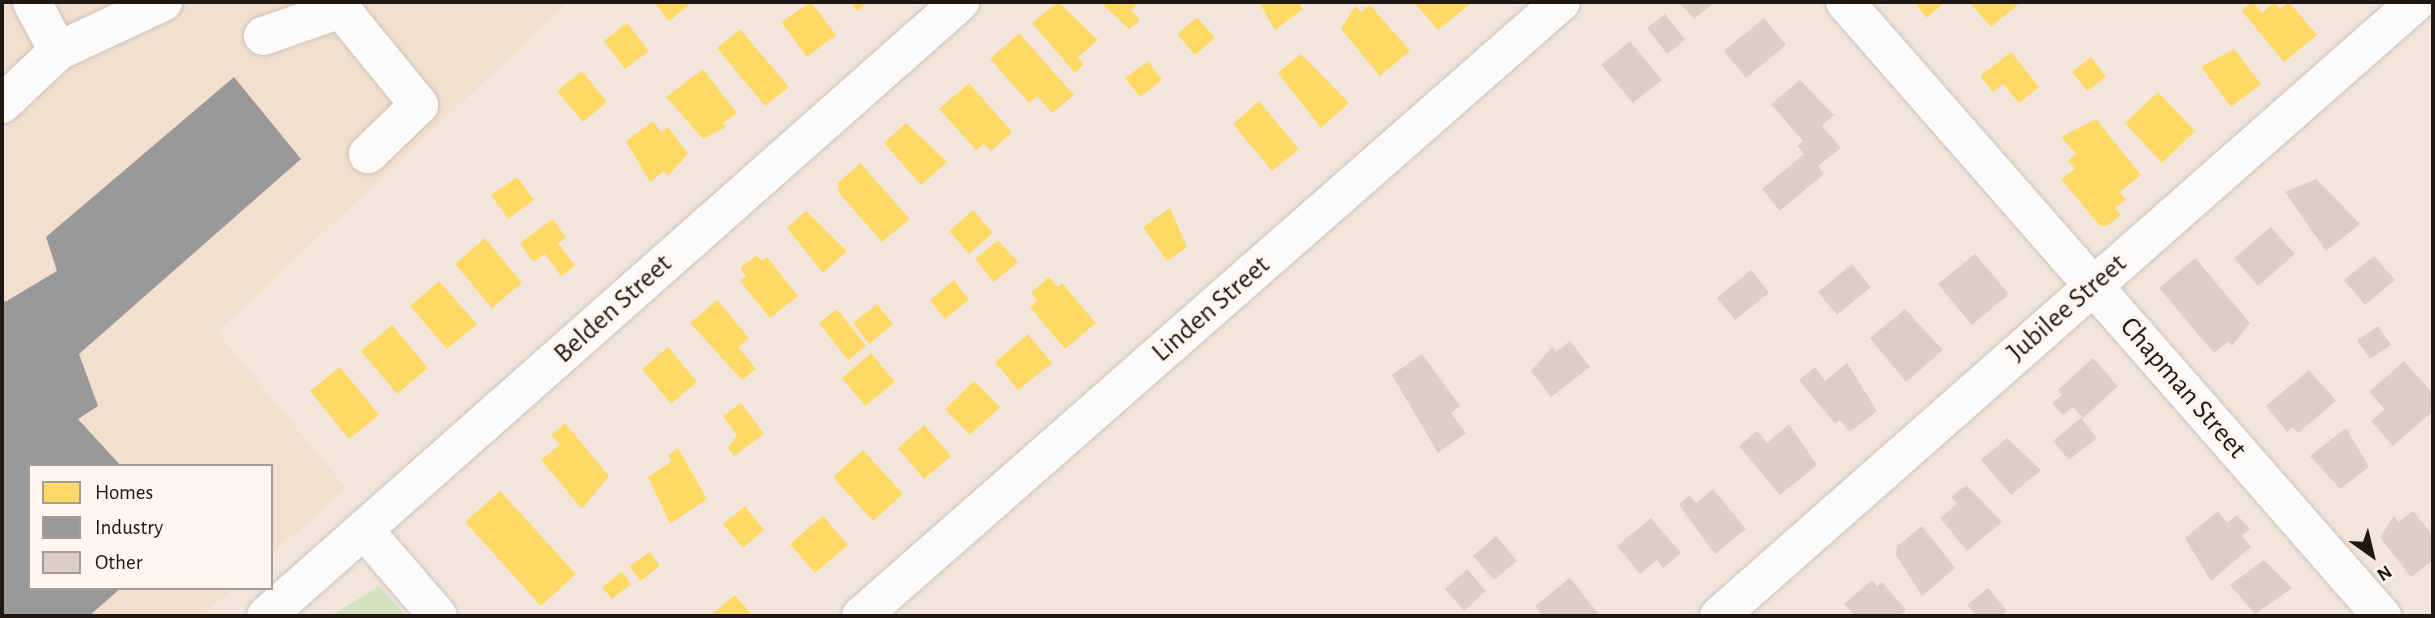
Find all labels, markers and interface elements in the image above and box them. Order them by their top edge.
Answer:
street label: Belden Street [547,247,679,371]
street label: Jubilee Street [2000,247,2134,369]
street label: Linden Street [1145,249,1277,369]
street label: Chapman Street [2113,311,2253,465]
legend [28,464,273,590]
text: Homes [95,482,153,503]
text: Industry [95,517,163,538]
north arrow [2337,520,2407,590]
text: Other [95,552,142,573]
text: N [2373,561,2395,584]

